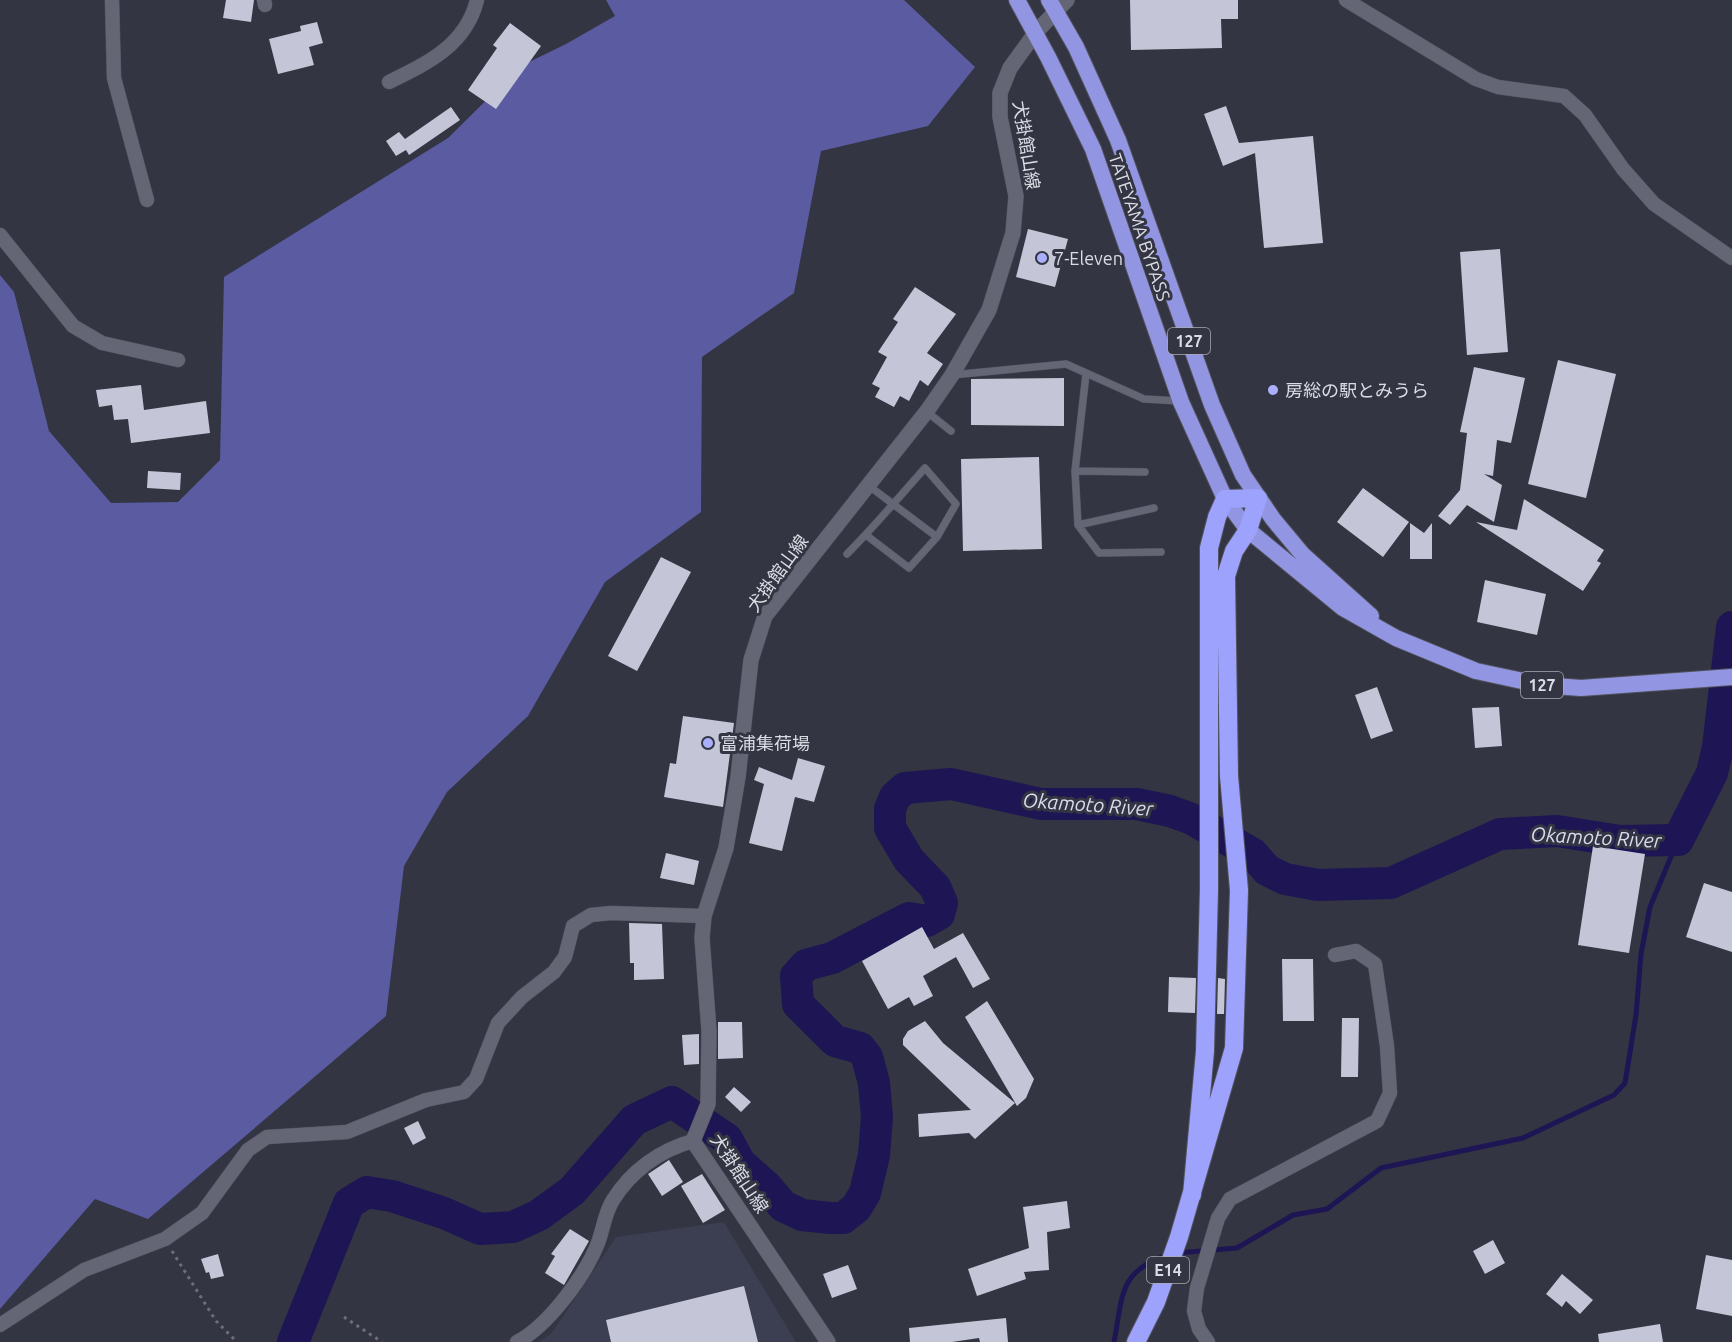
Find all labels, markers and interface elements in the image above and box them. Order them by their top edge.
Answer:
street label: 犬掛館山線 [1010,99,1044,191]
street label: TATEYAMA BYPASS [1105,151,1175,303]
place label: 7-Eleven [1054,248,1123,268]
marker: 7-Eleven [1035,251,1049,265]
road number: 127 [1168,328,1210,354]
place label: 房総の駅とみうら [1285,380,1429,400]
marker: 房総の駅とみうら [1266,383,1280,397]
street label: 犬掛館山線 [742,531,812,615]
road number: 127 [1521,672,1563,698]
place label: 富浦集荷場 [720,733,810,753]
marker: 富浦集荷場 [701,736,715,750]
water label: Okamoto River [1022,788,1155,820]
water label: Okamoto River [1530,822,1663,852]
street label: 犬掛館山線 [707,1130,773,1216]
road number: E14 [1147,1257,1189,1283]

